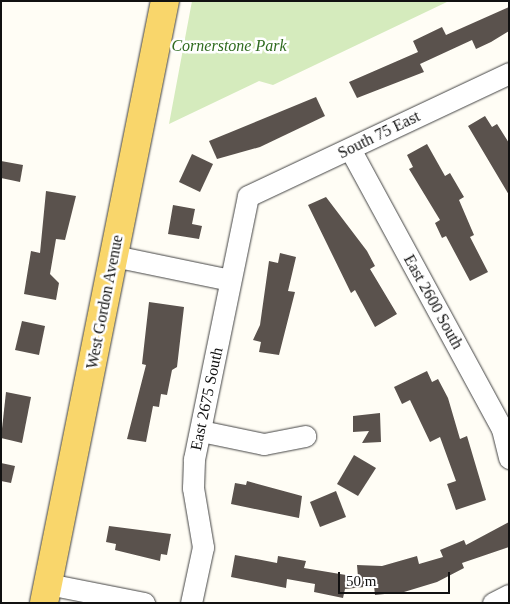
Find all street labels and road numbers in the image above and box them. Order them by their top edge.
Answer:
street label: South 75 East [335,107,423,163]
street label: West Gordon Avenue [83,233,127,371]
street label: East 2600 South [399,251,467,353]
street label: East 2675 South [187,346,227,452]

